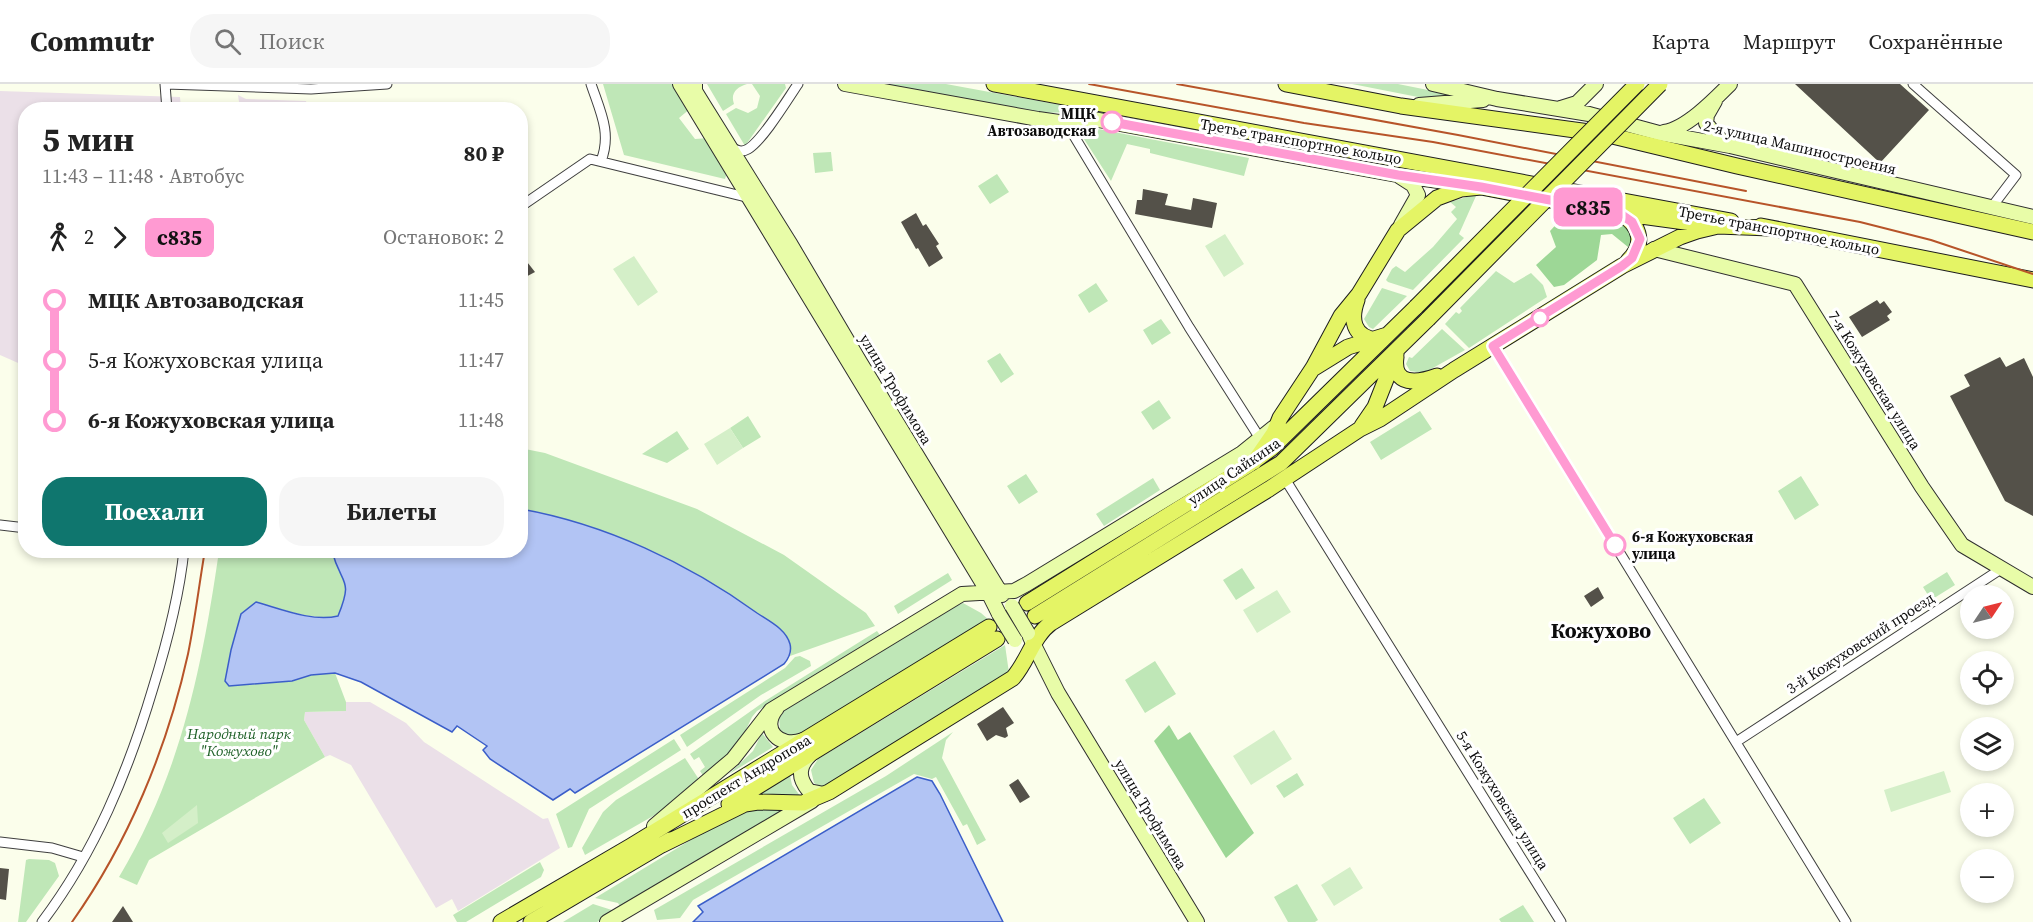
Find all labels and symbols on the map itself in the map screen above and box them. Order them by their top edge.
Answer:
place label: МЦК Автозаводская [987,103,1097,141]
marker: МЦК Автозаводская [1101,111,1123,133]
street label: Третье транспортное кольцо [1199,113,1403,169]
street label: 2-я улица Машиностроения [1702,115,1898,179]
line badge: с835 [1546,188,1630,226]
street label: Третье транспортное кольцо [1677,200,1881,260]
street label: 7-я Кожуховская улица [1824,306,1927,454]
unlabelled marker [1531,309,1549,327]
street label: улица Трофимова [855,330,938,449]
street label: улица Сайкина [1184,432,1285,510]
place label: 6-я Кожуховская улица [1631,526,1754,564]
marker: 6-я Кожуховская улица [1604,534,1626,556]
north arrow [1960,585,2014,639]
street label: 3-й Кожуховский проезд [1782,587,1938,699]
district label: Кожухово [1551,616,1651,645]
park label: Народный парк "Кожухово" [186,723,292,761]
street label: 5-я Кожуховская улица [1452,726,1555,874]
street label: проспект Андропова [677,729,815,823]
street label: улица Трофимова [1110,755,1193,874]

